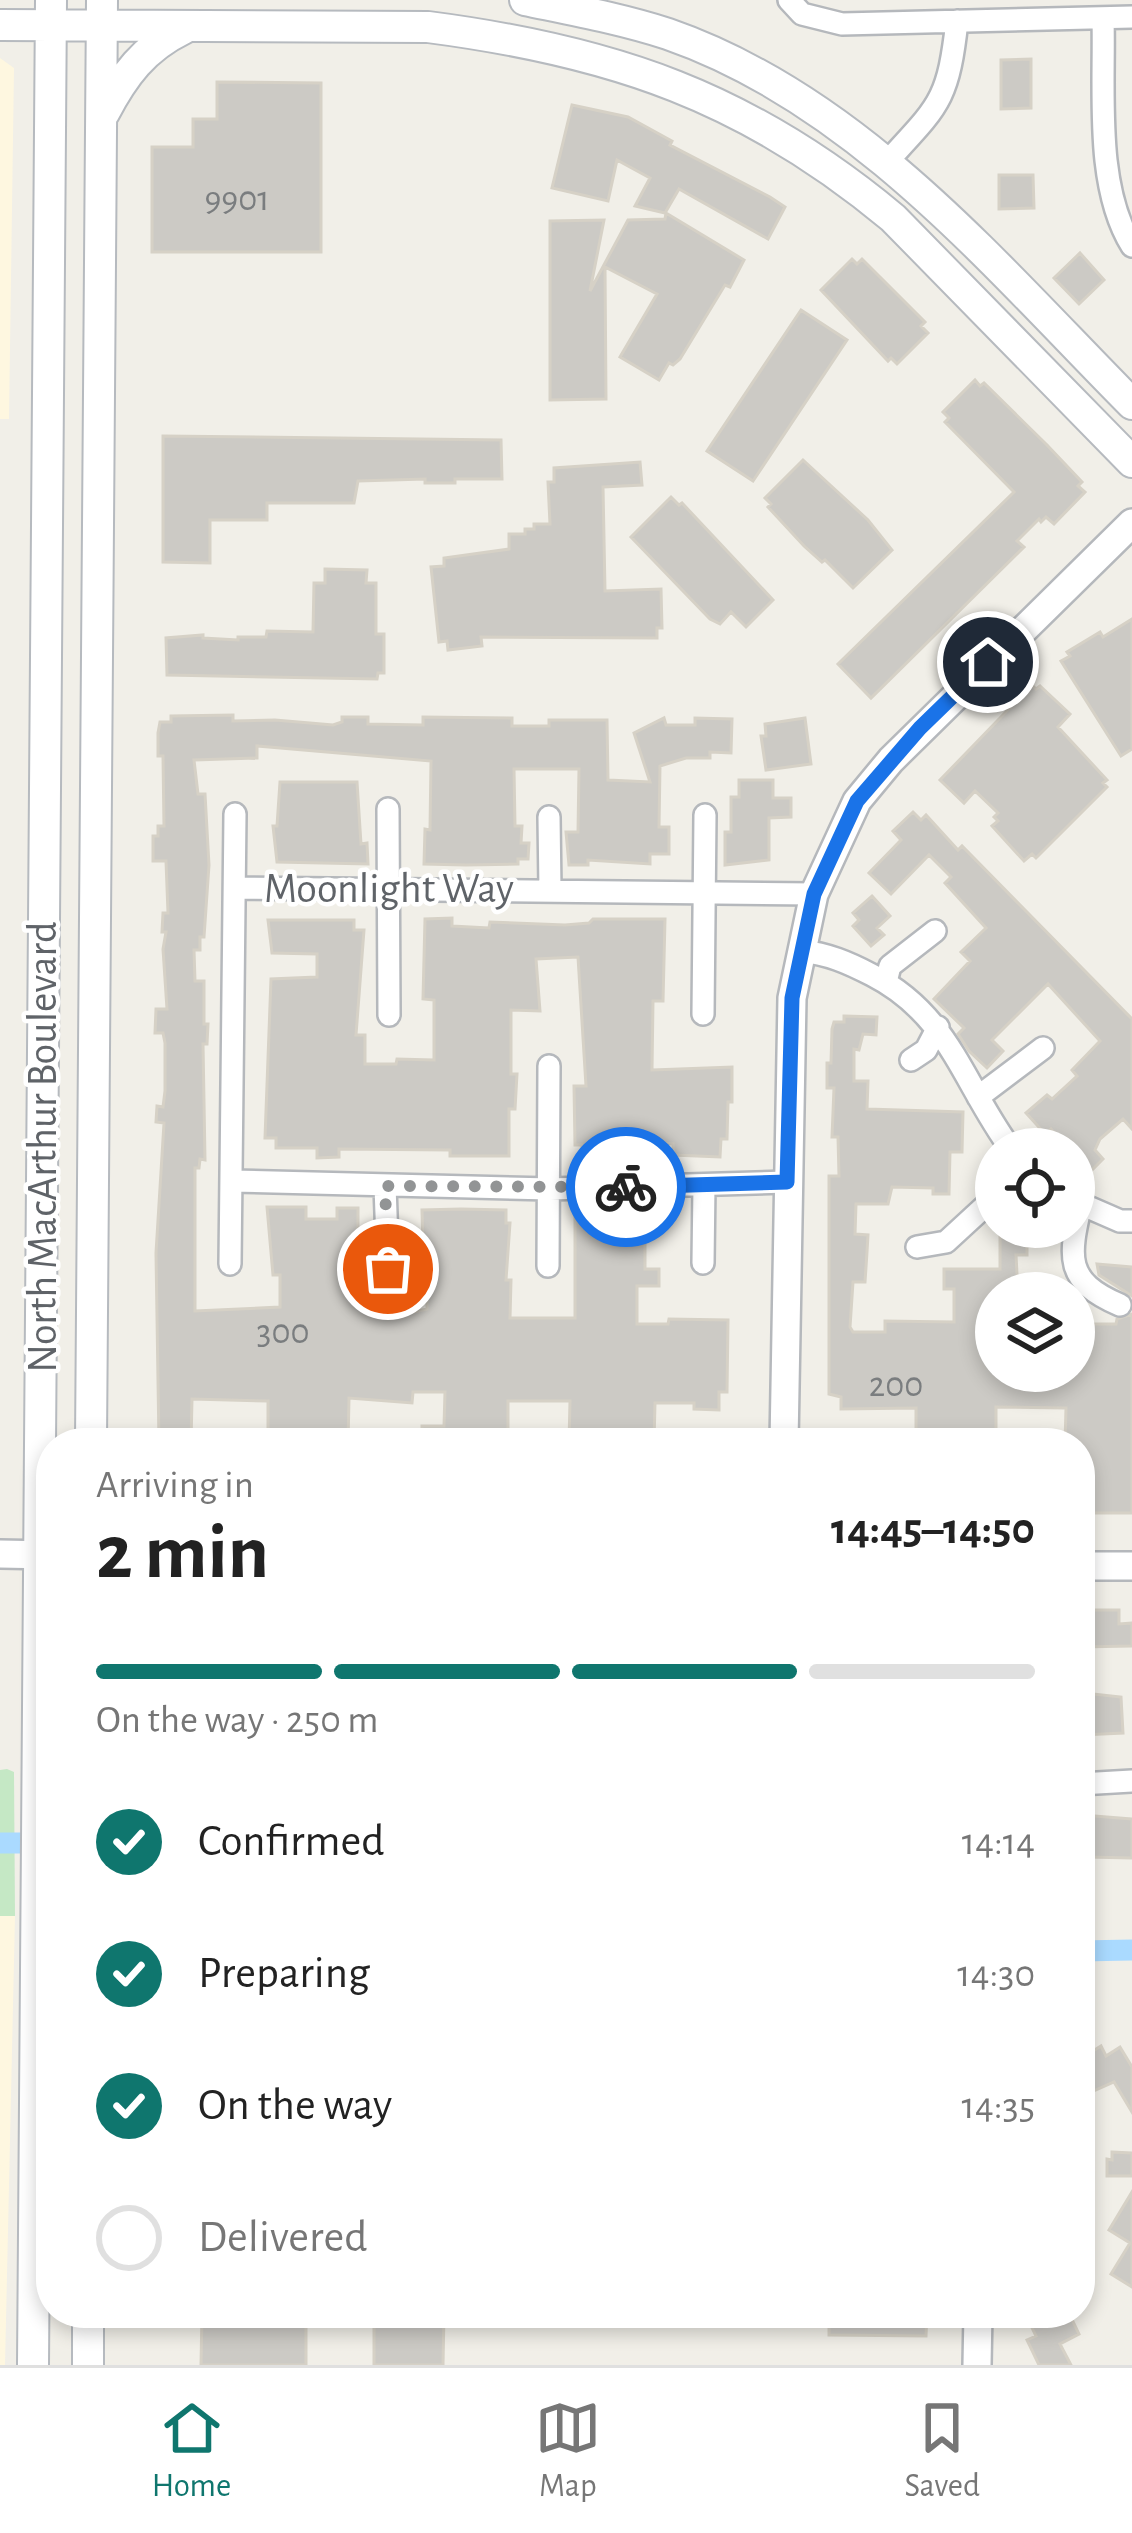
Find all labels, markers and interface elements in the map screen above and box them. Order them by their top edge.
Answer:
house number: 9901 [204,181,270,217]
pin [937,611,1039,713]
icon: home [955,629,1021,695]
street label: Moonlight Way [264,868,514,910]
street label: North MacArthur Boulevard [22,921,64,1373]
courier [566,1127,686,1247]
map controls [975,1128,1095,1392]
button: locate [975,1128,1095,1248]
icon: bike [593,1154,659,1220]
pin [337,1218,439,1320]
icon: bag [355,1236,421,1302]
button: layers [975,1272,1095,1392]
house number: 300 [257,1314,309,1350]
house number: 200 [869,1367,923,1403]
text: Arriving in [96,1466,254,1505]
text: 14:45–14:50 [831,1507,1035,1552]
text: 2 min [96,1515,269,1593]
text: On the way · 250 m [96,1701,378,1740]
icon: check [96,1809,162,1875]
text: Confirmed [198,1819,384,1864]
text: 14:14 [962,1823,1035,1862]
icon: check [96,1941,162,2007]
text: Preparing [198,1951,370,1996]
text: 14:30 [957,1955,1035,1994]
icon: check [96,2073,162,2139]
text: On the way [198,2083,392,2128]
text: 14:35 [962,2087,1035,2126]
text: Delivered [198,2215,367,2260]
tab: Home [152,2395,231,2507]
tab: Map [535,2395,601,2507]
tab: Saved [905,2395,980,2507]

